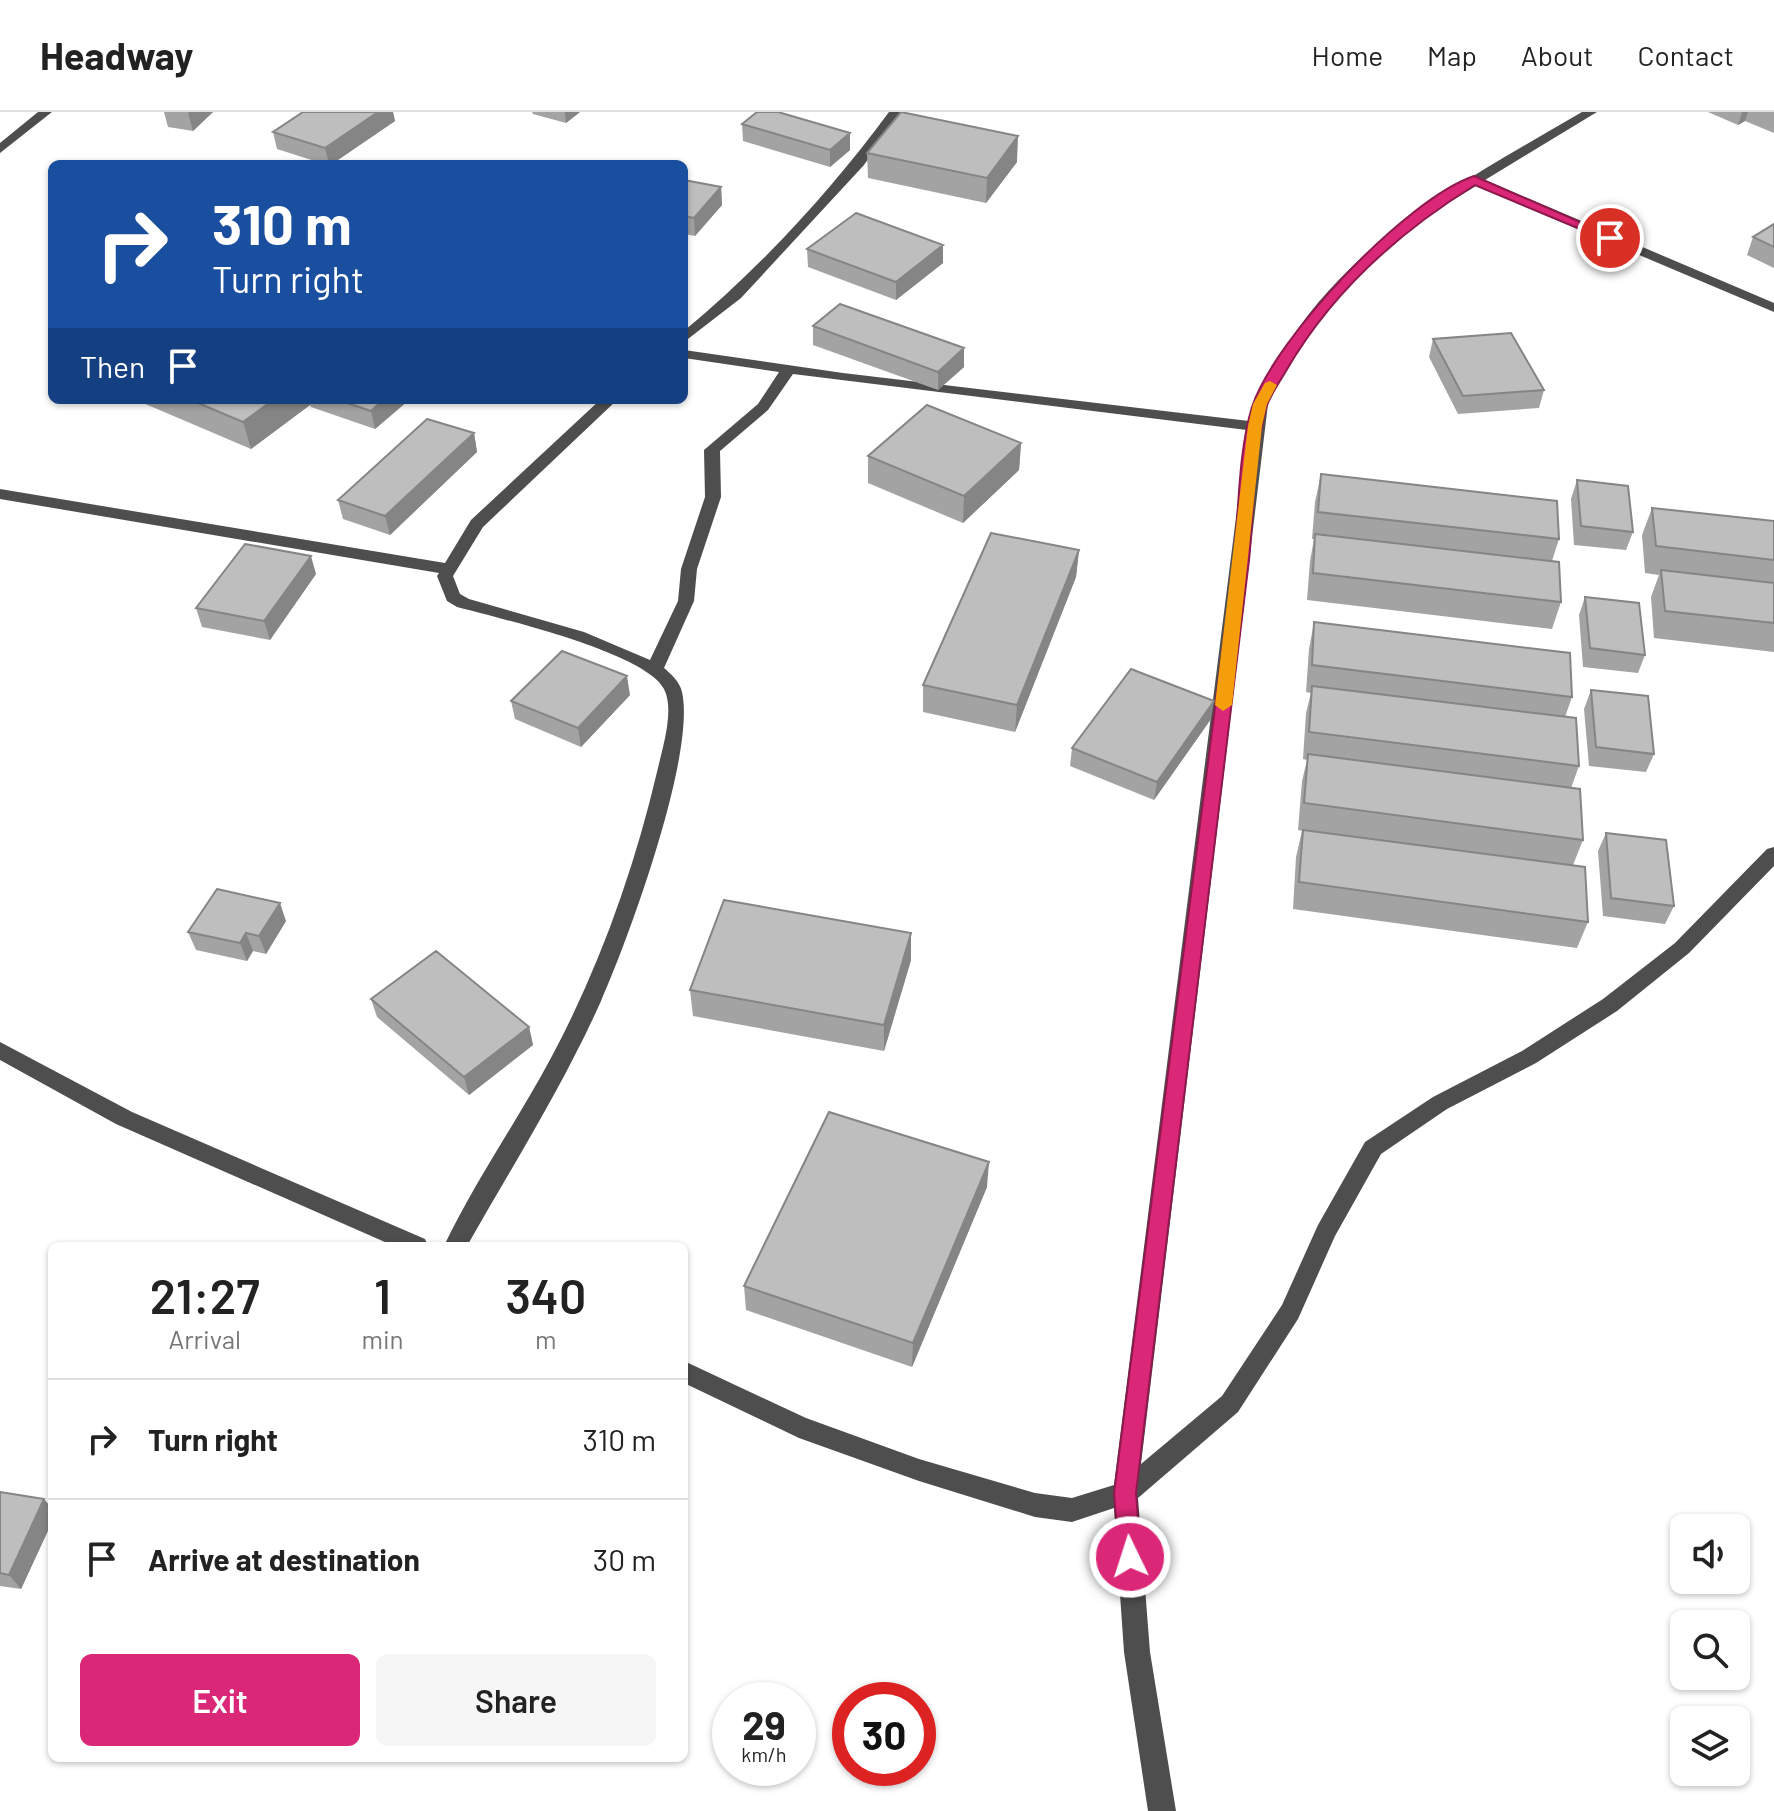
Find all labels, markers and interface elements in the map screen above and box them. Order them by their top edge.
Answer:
text: Headway [40,32,193,78]
text: Home [1312,38,1383,72]
text: Map [1427,38,1477,72]
text: About [1521,38,1593,72]
text: Contact [1637,38,1734,72]
text: 310 m [212,189,352,256]
icon: right [80,192,184,296]
pin [1576,204,1644,272]
icon: arrive [1588,216,1632,260]
text: Turn right [212,257,364,300]
icon: arrive [161,344,205,388]
text: Then [80,348,145,384]
text: 21:27 [150,1266,260,1324]
text: 1 [374,1266,391,1324]
text: 340 [505,1266,586,1324]
text: Arrival [168,1323,241,1354]
text: min [361,1323,404,1354]
text: m [535,1323,557,1354]
icon: right [80,1417,124,1461]
text: Turn right [148,1421,278,1457]
text: 310 m [583,1421,656,1457]
map controls [1670,1514,1750,1786]
button: sound [1670,1514,1750,1594]
position arrow [1088,1515,1172,1599]
icon: arrive [80,1537,124,1581]
text: Arrive at destination [148,1541,420,1577]
text: 30 m [593,1541,656,1577]
button: search [1670,1610,1750,1690]
button: Exit [80,1654,360,1746]
button: Share [376,1654,656,1746]
speed limit sign: 30 [832,1682,936,1786]
text: 29 [742,1700,786,1748]
button: layers [1670,1706,1750,1786]
text: km/h [741,1742,787,1766]

